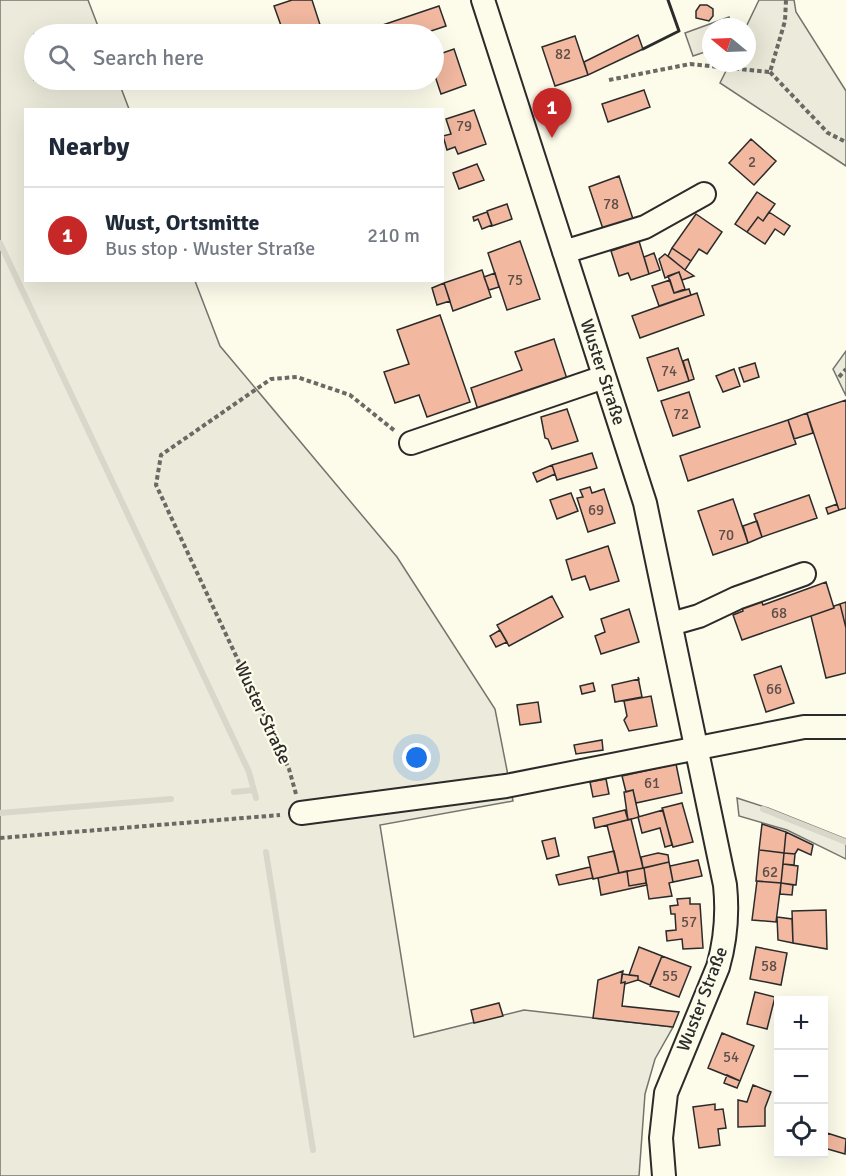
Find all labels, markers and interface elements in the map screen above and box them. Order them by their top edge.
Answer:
north arrow [702,18,756,72]
search box [24,24,444,90]
icon: search [45,41,78,74]
text: Search here [93,44,204,71]
house number: 82 [555,45,571,63]
pin: 1 [532,88,572,138]
house number: 79 [456,117,472,135]
text: Nearby [48,131,129,163]
house number: 2 [748,153,756,171]
house number: 78 [603,195,619,213]
text: Wust, Ortsmitte [105,209,259,236]
text: 1 [62,223,73,248]
text: 210 m [367,223,420,248]
text: Bus stop · Wuster Straße [105,236,315,261]
house number: 75 [507,271,523,289]
street label: Wuster Straße [575,316,631,428]
house number: 74 [661,362,677,380]
house number: 72 [673,405,689,423]
house number: 69 [588,501,604,519]
house number: 70 [718,526,734,544]
house number: 68 [771,604,787,622]
street label: Wuster Straße [230,658,296,768]
house number: 66 [766,680,782,698]
your location [402,743,431,772]
house number: 61 [644,774,660,792]
house number: 62 [762,863,778,881]
house number: 57 [681,913,697,931]
street label: Wuster Straße [672,944,732,1054]
house number: 58 [761,957,777,975]
house number: 55 [662,967,678,985]
map controls [774,996,828,1158]
button: + [774,996,828,1050]
house number: 54 [723,1048,739,1066]
button: − [774,1050,828,1104]
button: locate [774,1104,828,1158]

